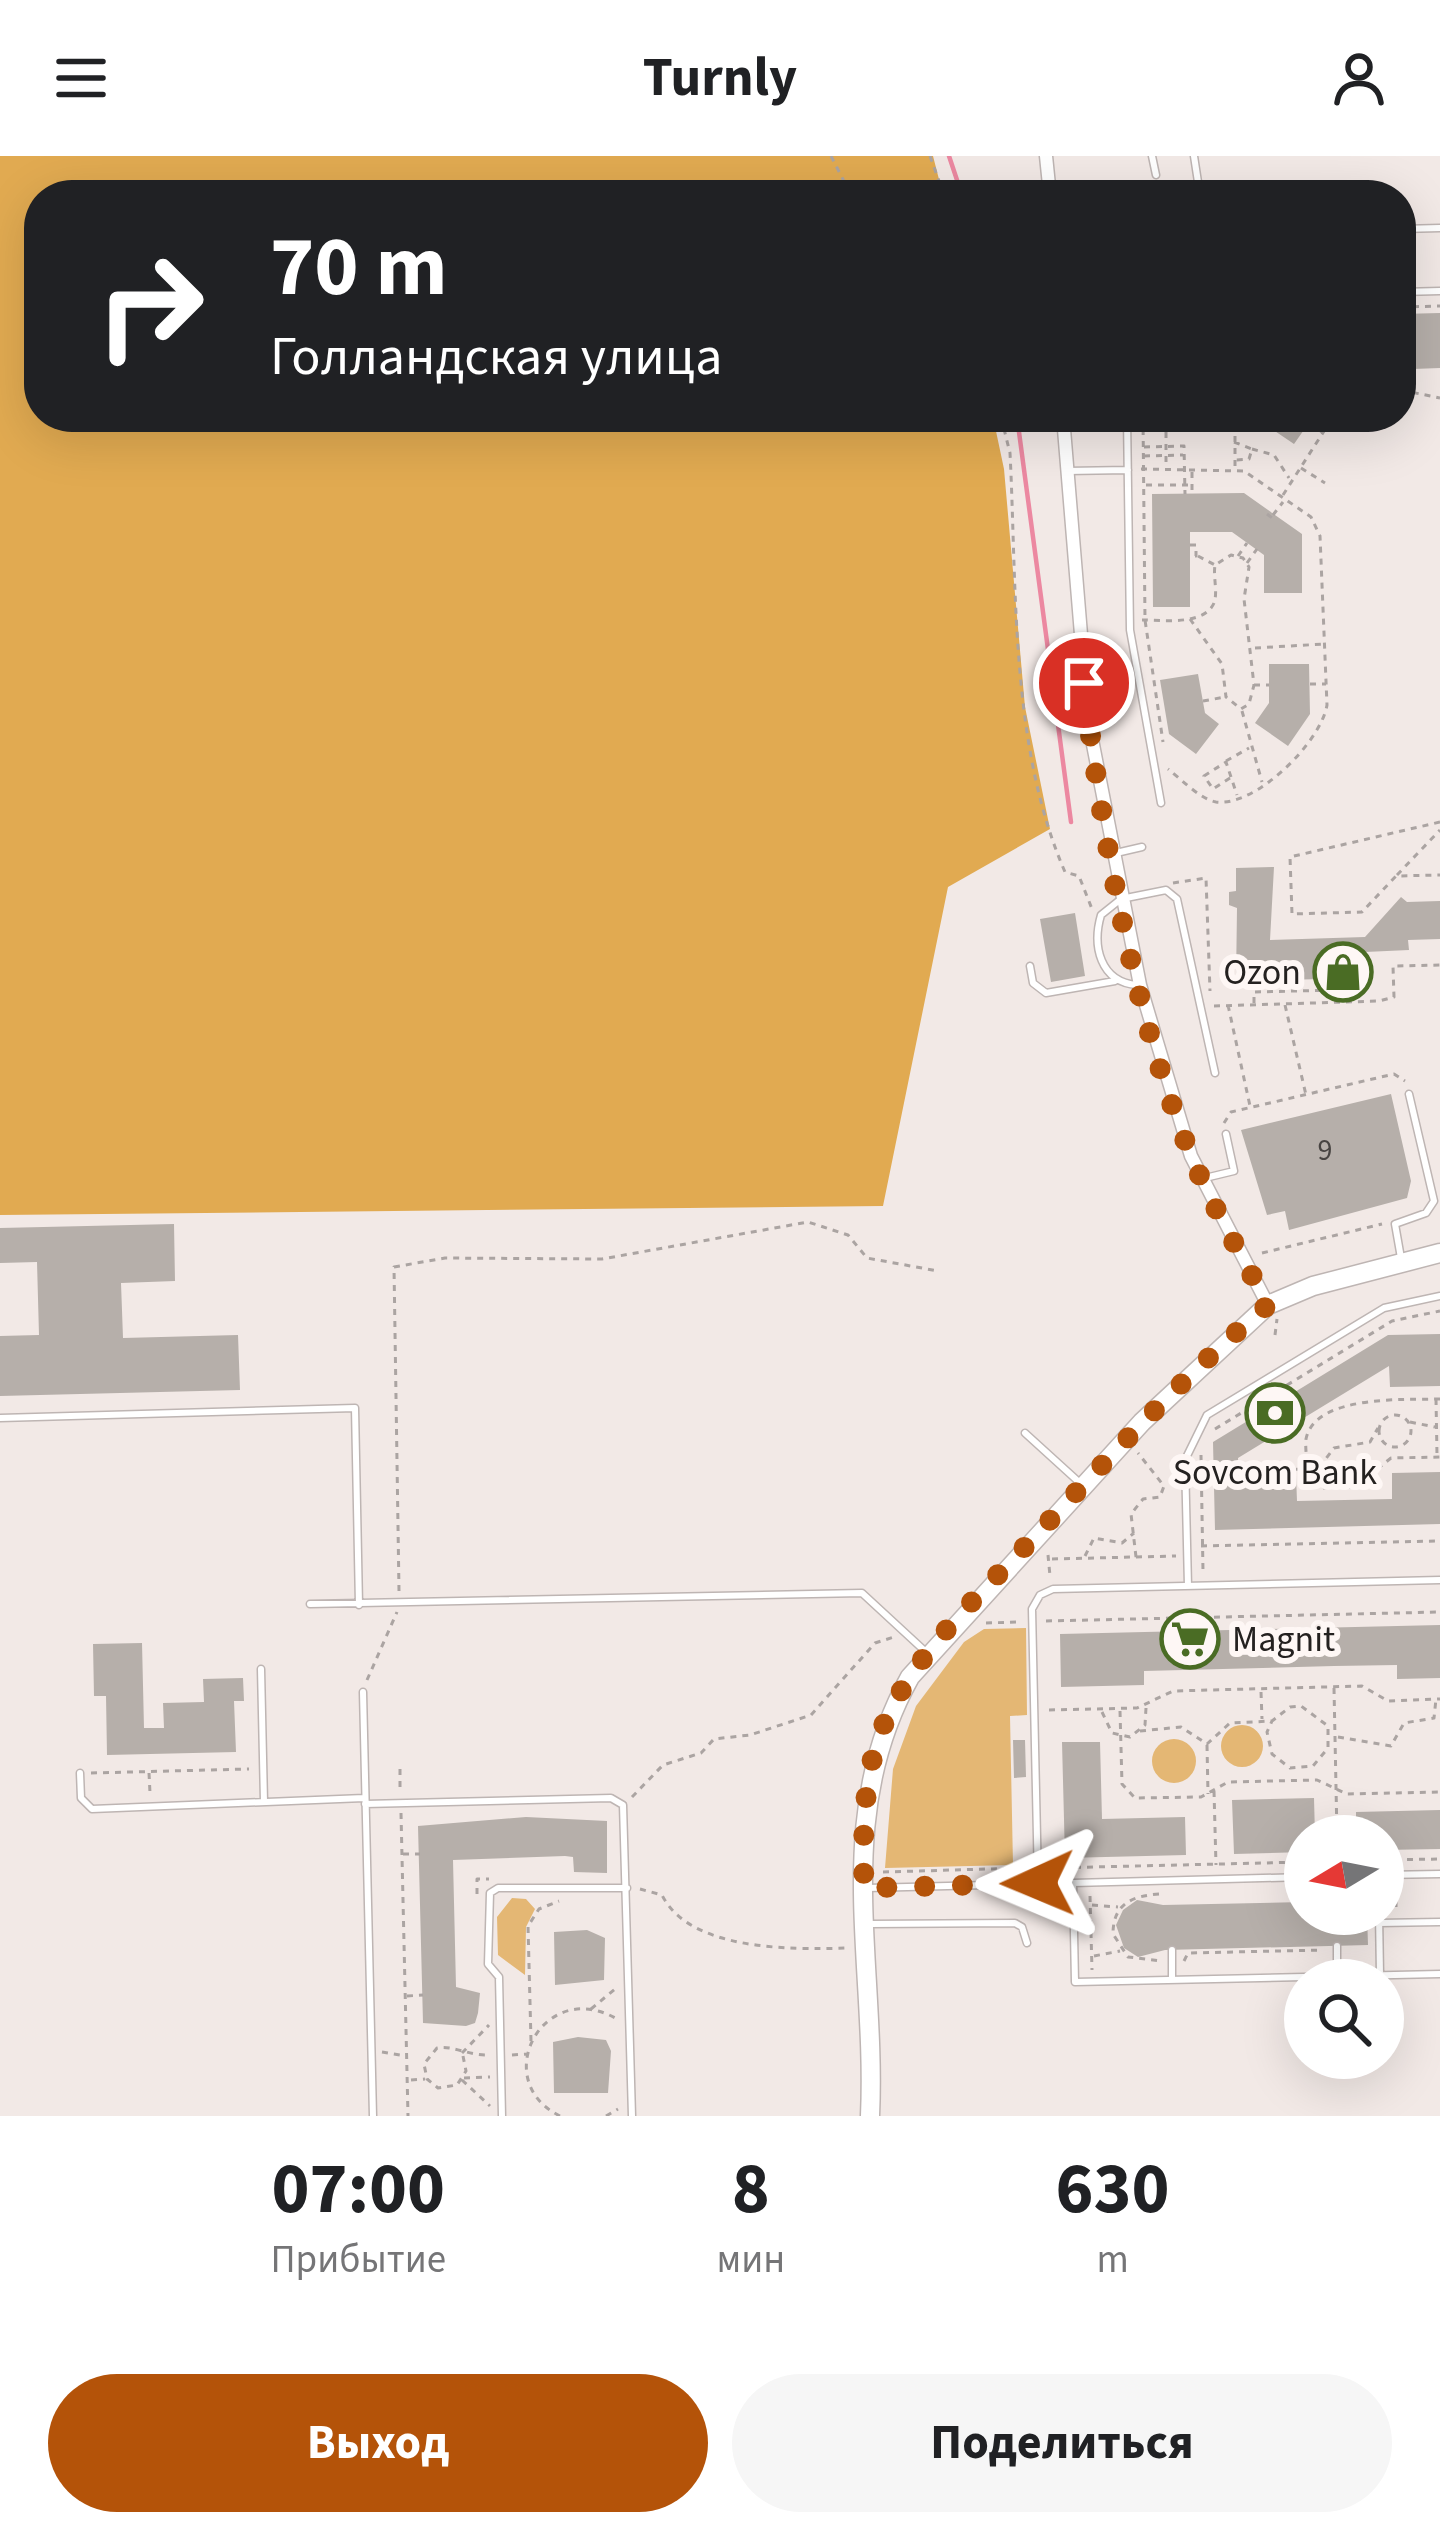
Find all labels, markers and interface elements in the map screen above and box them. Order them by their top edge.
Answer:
text: Turnly [643,40,797,117]
icon: menu [48,45,114,111]
icon: person [1326,45,1392,111]
text: 70 m [270,208,448,328]
icon: right [72,228,228,384]
text: Голландская улица [270,319,722,396]
pin [1033,632,1135,734]
icon: arrive [1051,650,1117,716]
shop icon: Ozon [1312,941,1374,1003]
place label: Ozon [1223,947,1301,998]
house number: 9 [1318,1129,1332,1172]
bank icon: Sovcom Bank [1244,1382,1306,1444]
place label: Sovcom Bank [1173,1447,1377,1498]
supermarket icon: Magnit [1159,1608,1221,1670]
place label: Magnit [1232,1614,1335,1665]
north arrow [1284,1815,1404,1935]
map controls [1284,1815,1404,2079]
position arrow [975,1820,1101,1946]
button: search [1284,1959,1404,2079]
text: 07:00 [271,2138,445,2241]
text: 8 [732,2138,770,2241]
text: 630 [1056,2138,1170,2241]
text: Прибытие [270,2232,446,2288]
text: мин [716,2232,785,2288]
text: m [1096,2232,1129,2288]
button: Выход [48,2374,708,2512]
button: Поделиться [732,2374,1392,2512]

